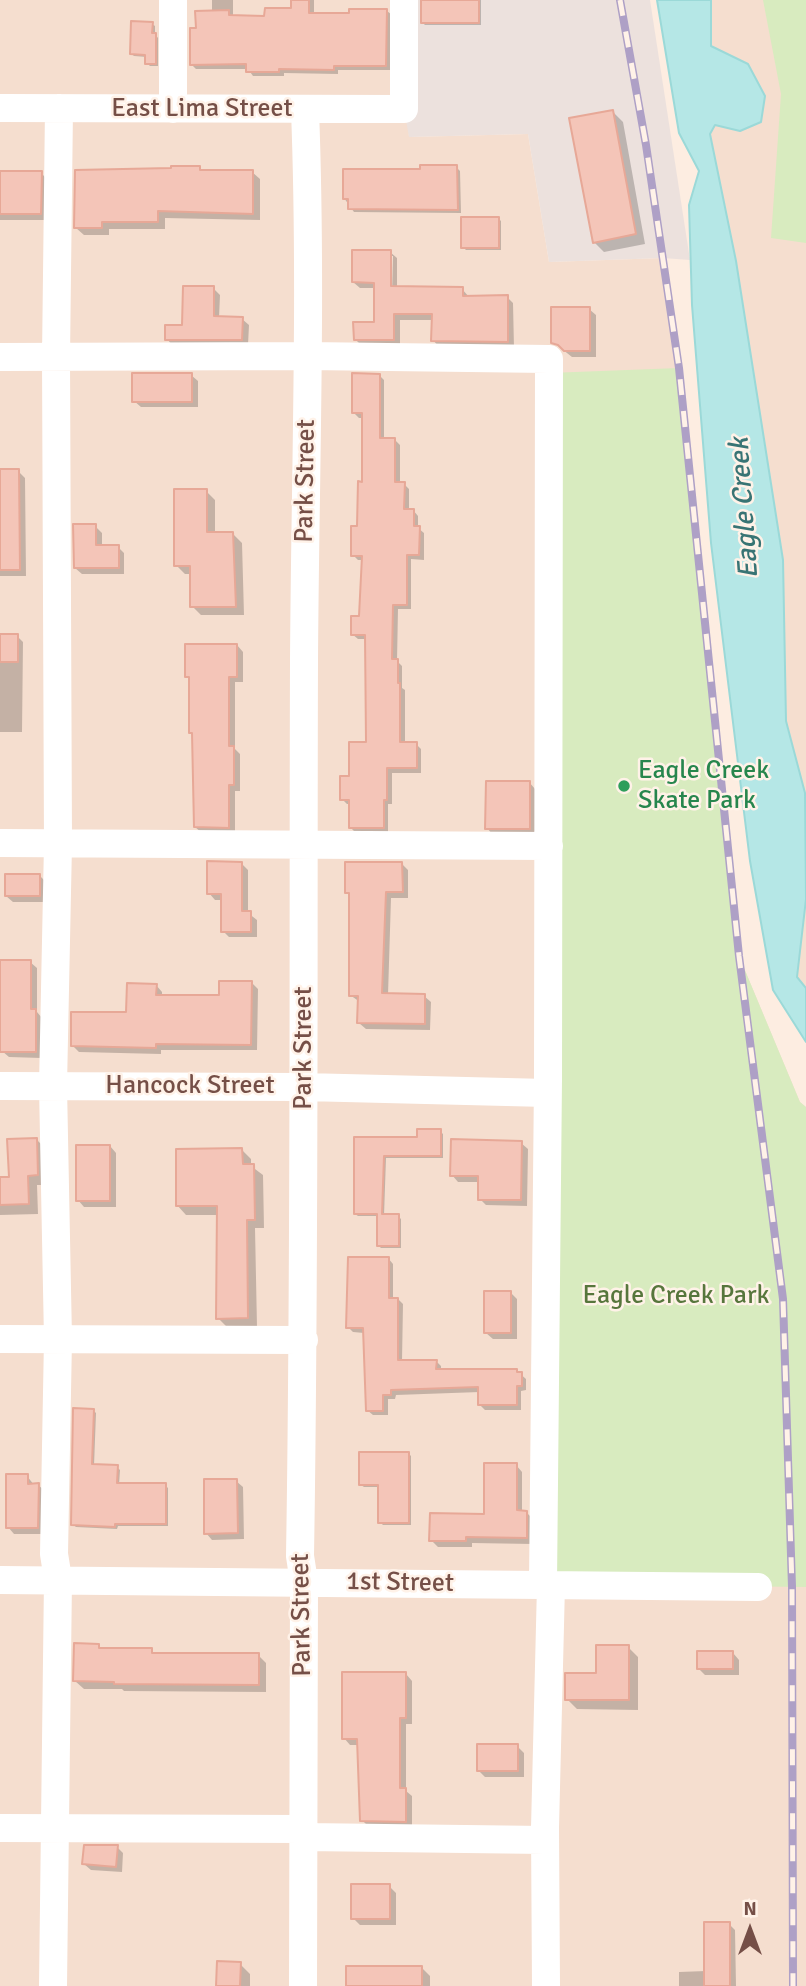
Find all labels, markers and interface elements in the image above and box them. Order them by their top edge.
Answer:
street label: East Lima Street [111,93,293,125]
street label: Park Street [289,419,323,543]
water label: Eagle Creek [723,436,767,580]
place label: Eagle Creek Skate Park [638,755,769,816]
marker: Eagle Creek Skate Park [616,778,632,794]
street label: Park Street [288,986,320,1110]
street label: Hancock Street [105,1070,275,1102]
park label: Eagle Creek Park [582,1280,770,1312]
street label: Park Street [285,1553,319,1677]
street label: 1st Street [346,1566,454,1600]
north arrow [715,1895,785,1965]
text: N [743,1897,757,1921]

